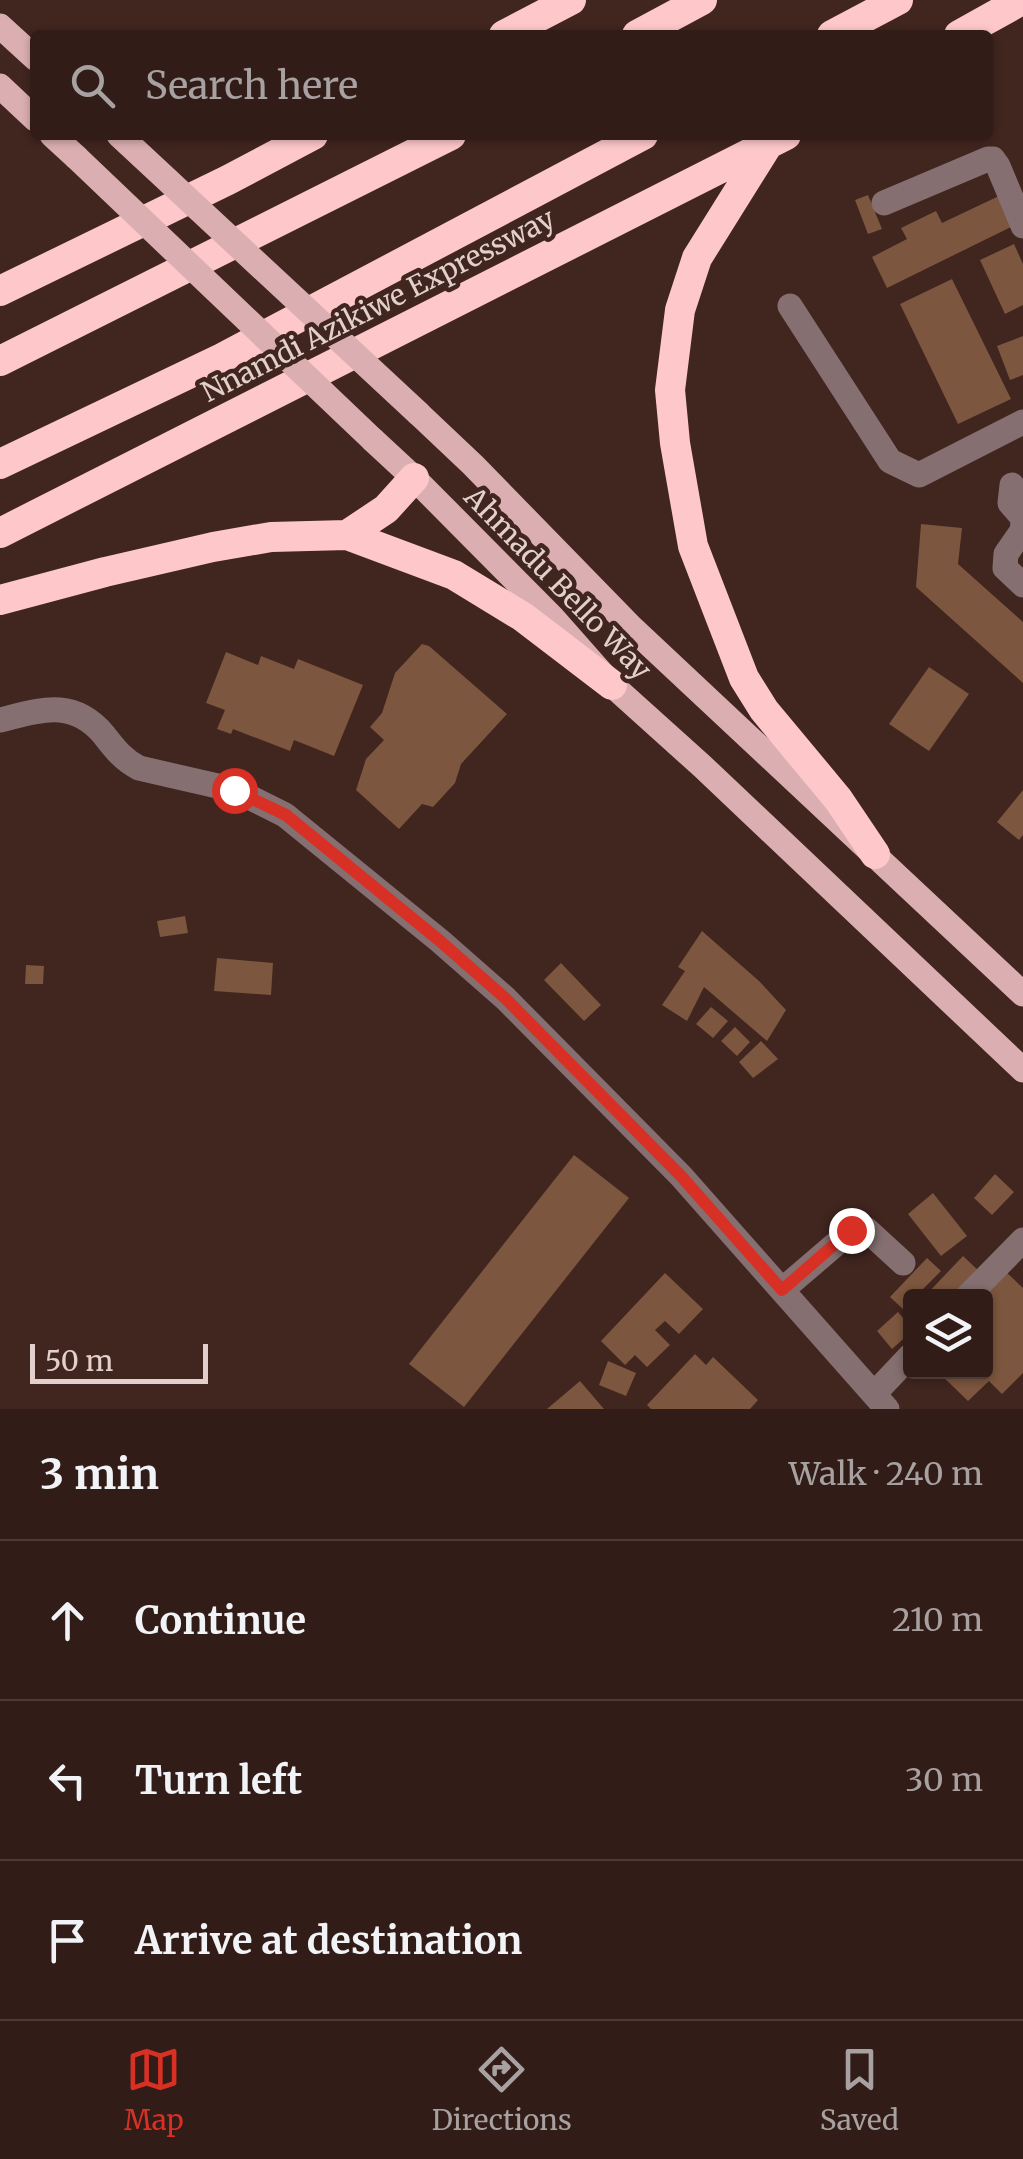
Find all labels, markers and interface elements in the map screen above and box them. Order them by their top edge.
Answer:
search box [30,30,993,140]
icon: search [65,58,120,113]
text: Search here [145,62,358,109]
street label: Nnamdi Azikiwe Expressway [195,200,561,410]
street label: Ahmadu Bello Way [456,478,660,687]
route start [212,768,258,814]
route end [829,1208,875,1254]
map controls [903,1289,993,1379]
button: layers [903,1289,993,1379]
scale bar [30,1339,208,1384]
text: 50 m [45,1343,113,1379]
text: 3 min [40,1448,159,1500]
text: Walk · 240 m [789,1454,983,1494]
icon: ahead [40,1593,95,1648]
text: Continue [135,1597,306,1644]
text: 210 m [892,1600,983,1640]
icon: left [40,1753,95,1808]
text: Turn left [135,1757,302,1804]
text: 30 m [905,1760,983,1800]
icon: arrive [40,1913,95,1968]
text: Arrive at destination [135,1917,522,1964]
tab: Map [124,2042,184,2138]
tab: Directions [432,2042,572,2138]
tab: Saved [820,2042,899,2138]

